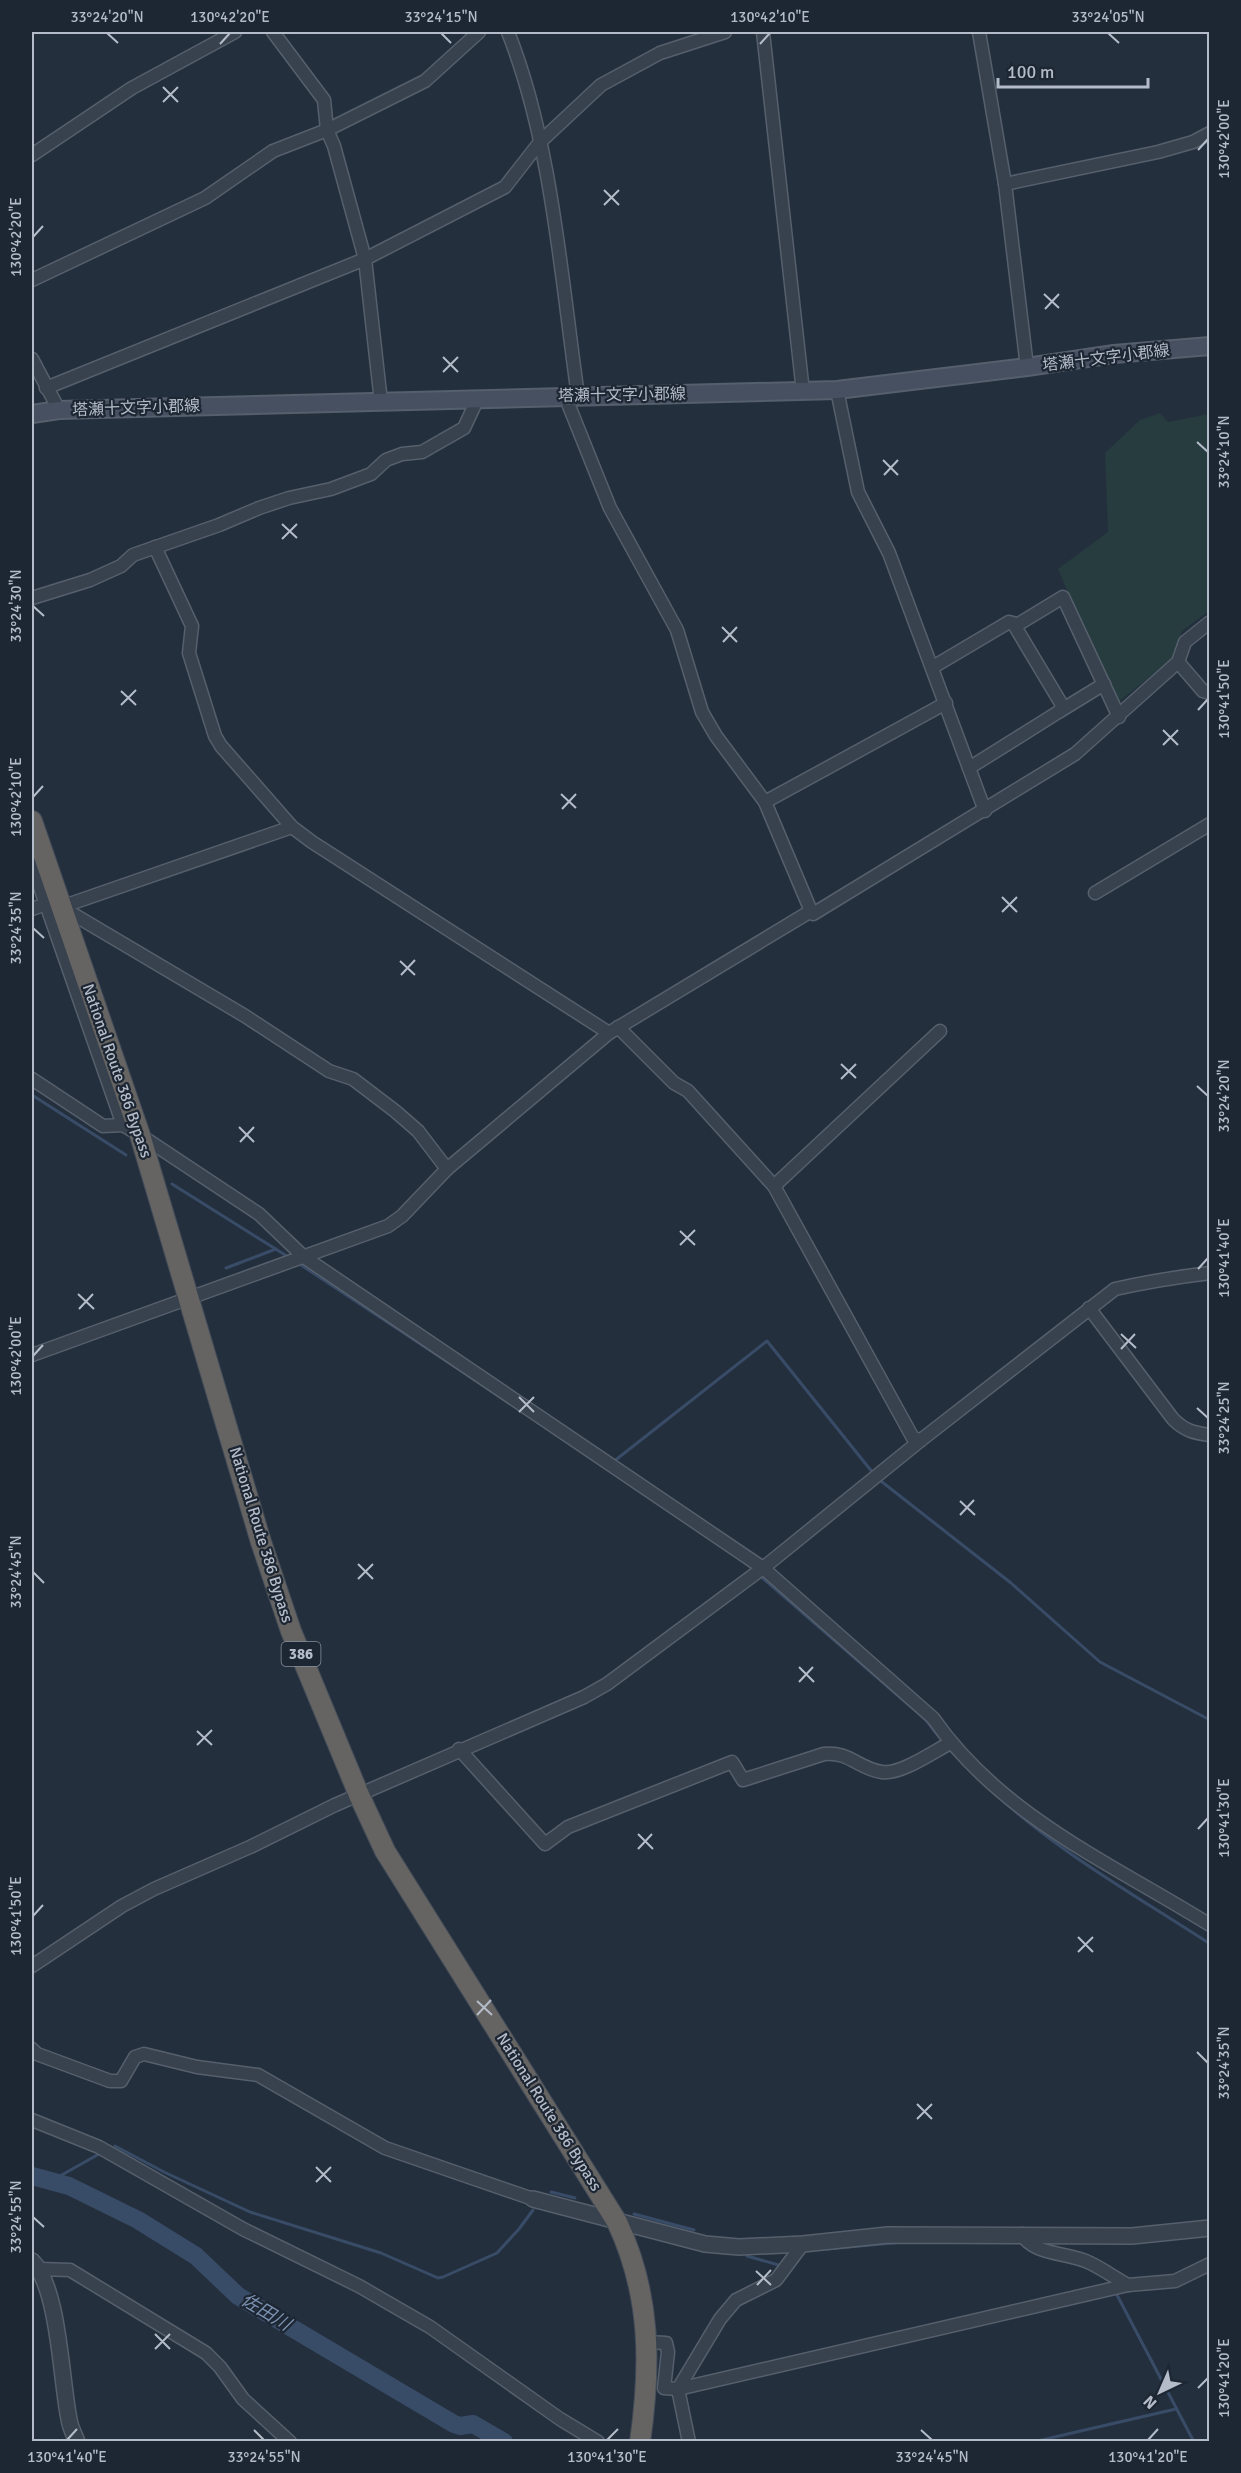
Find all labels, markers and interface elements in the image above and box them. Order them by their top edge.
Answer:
text: 33°24'20"N [70,8,144,26]
text: 130°42'20"E [190,8,270,26]
text: 33°24'15"N [404,8,478,26]
text: 130°42'10"E [730,8,810,26]
text: 33°24'05"N [1071,8,1145,26]
scale bar [998,51,1148,89]
text: 100 m [1007,61,1054,83]
text: 130°42'00"E [1215,99,1233,179]
text: 130°42'20"E [7,197,25,277]
street label: 塔瀬十文字小郡線 [1041,340,1171,376]
street label: 塔瀬十文字小郡線 [558,384,686,406]
street label: 塔瀬十文字小郡線 [72,396,200,420]
text: 33°24'10"N [1215,415,1233,489]
text: 33°24'30"N [7,569,25,643]
text: 130°41'50"E [1215,659,1233,739]
text: 130°42'10"E [7,757,25,837]
text: 33°24'35"N [7,891,25,965]
street label: National Route 386 Bypass [78,981,156,1161]
text: 33°24'20"N [1215,1059,1233,1133]
text: 130°41'40"E [1215,1218,1233,1298]
text: 130°42'00"E [7,1316,25,1396]
text: 33°24'25"N [1215,1381,1233,1455]
street label: National Route 386 Bypass [225,1445,297,1625]
text: 33°24'45"N [7,1535,25,1609]
road number: 386 [282,1642,320,1666]
text: 130°41'30"E [1215,1778,1233,1858]
text: 130°41'50"E [7,1876,25,1956]
text: 33°24'35"N [1215,2026,1233,2100]
street label: National Route 386 Bypass [492,2029,606,2195]
text: 33°24'55"N [7,2180,25,2254]
water label: 佐田川 [237,2289,297,2336]
text: 130°41'20"E [1215,2338,1233,2418]
north arrow [1130,2362,1190,2422]
text: N [1139,2391,1161,2413]
text: 130°41'40"E [27,2448,107,2466]
text: 33°24'55"N [227,2448,301,2466]
text: 130°41'30"E [567,2448,647,2466]
text: 33°24'45"N [895,2448,969,2466]
text: 130°41'20"E [1108,2448,1188,2466]

